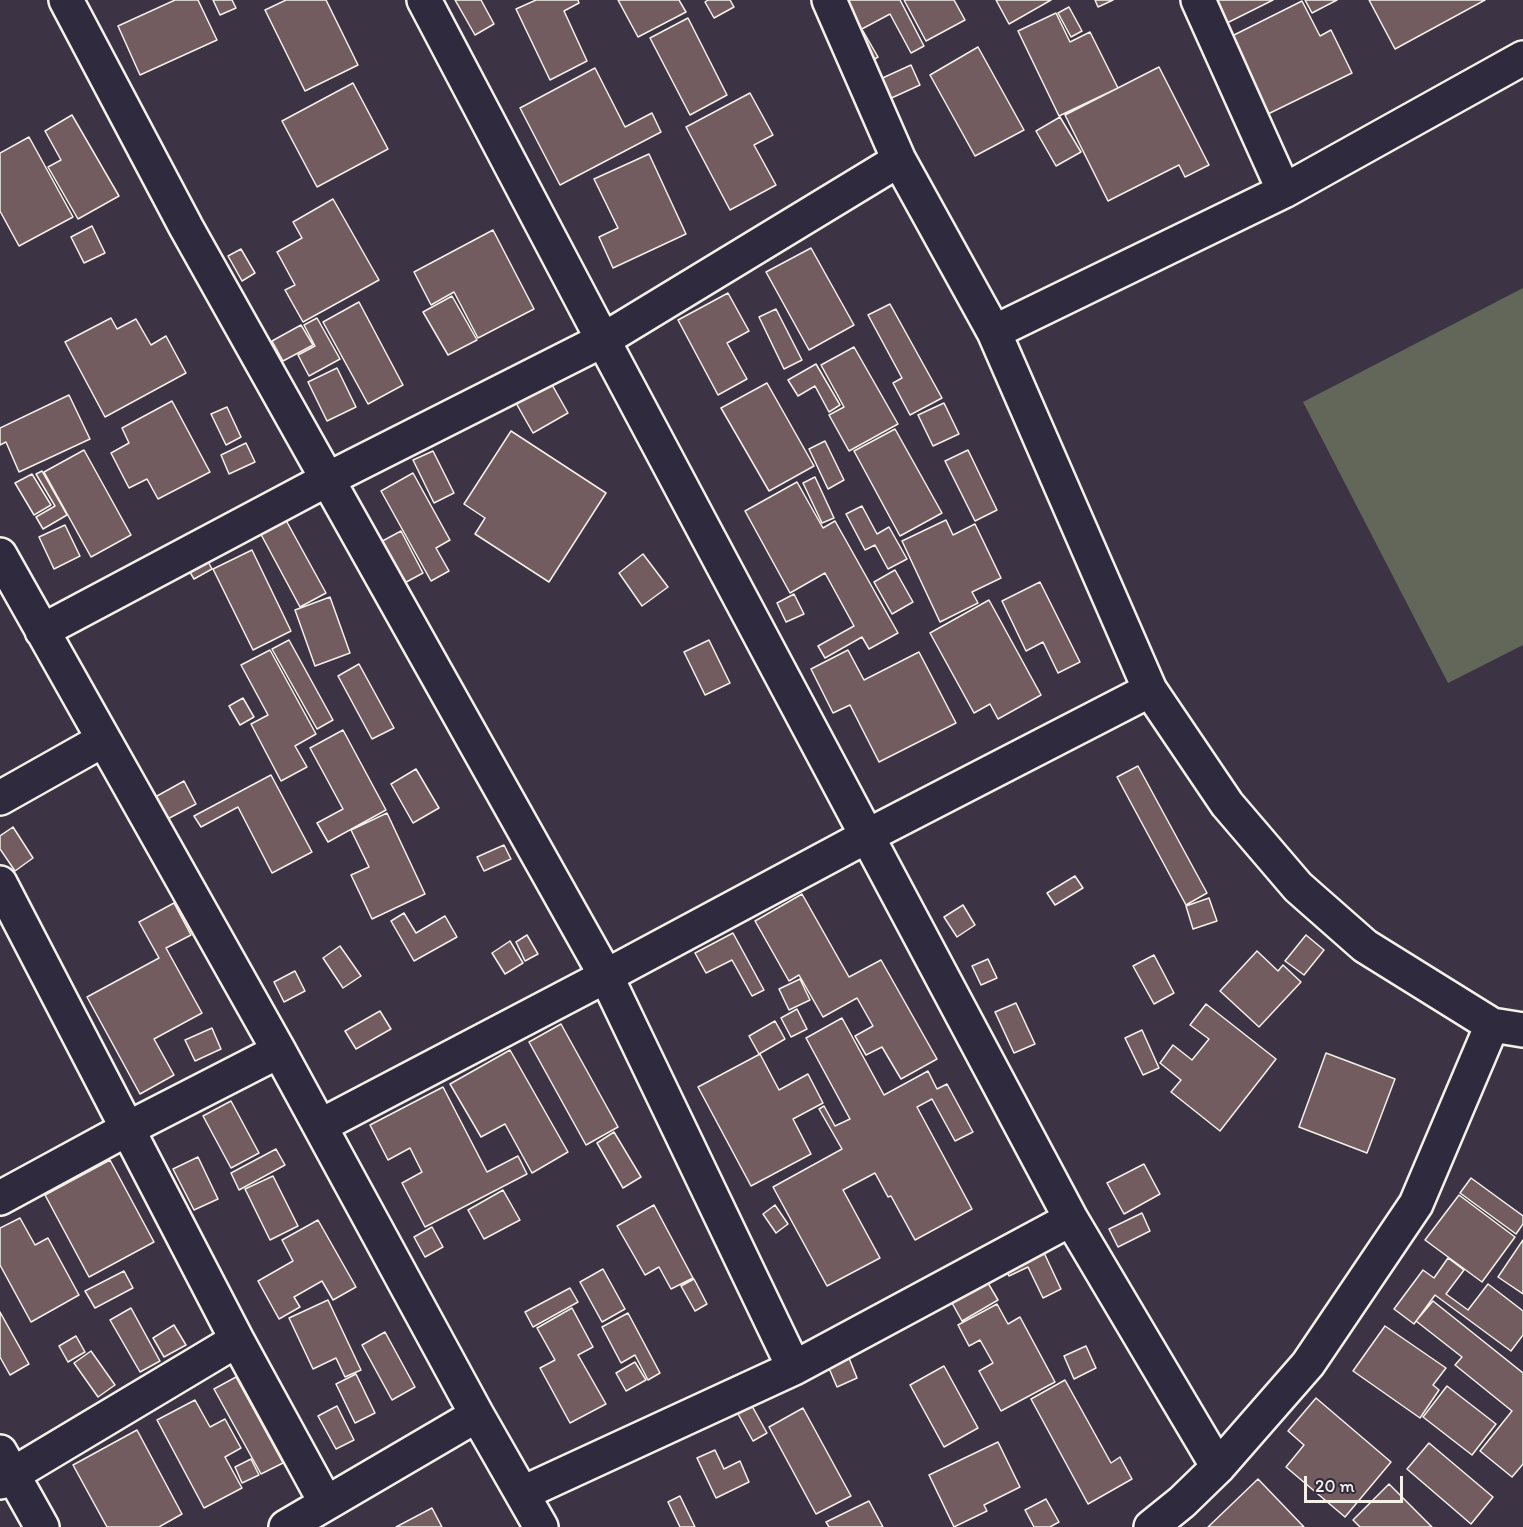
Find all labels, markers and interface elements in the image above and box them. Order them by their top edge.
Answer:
scale bar [1307,1464,1406,1502]
text: 20 m [1315,1475,1355,1497]

